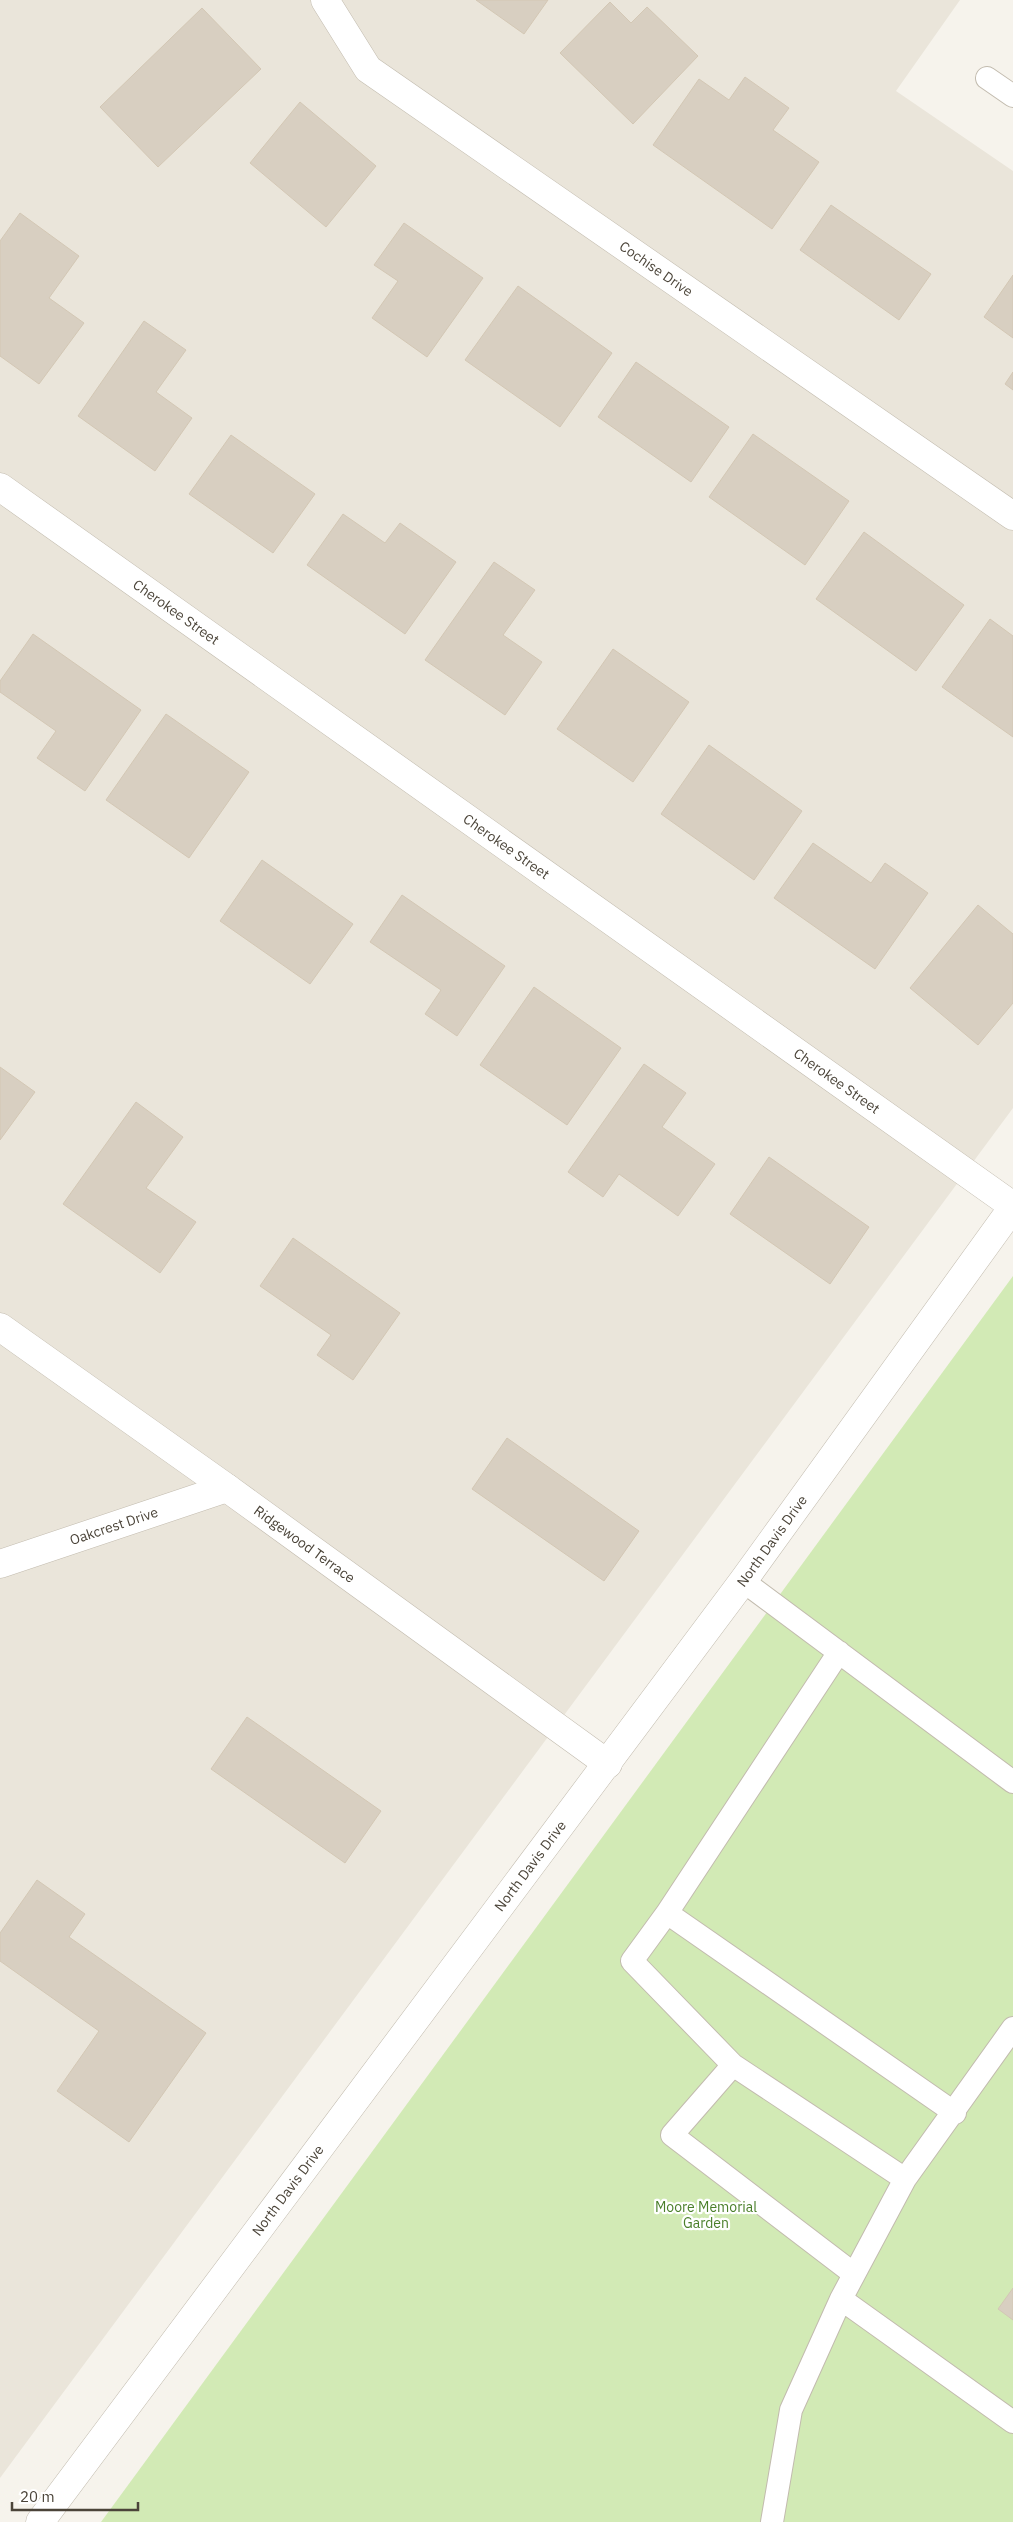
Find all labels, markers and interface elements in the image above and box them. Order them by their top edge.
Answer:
street label: Cochise Drive [616,237,697,301]
street label: Cherokee Street [130,575,223,649]
street label: Cherokee Street [460,810,553,883]
street label: Cherokee Street [790,1044,883,1118]
street label: North Davis Drive [733,1491,811,1590]
street label: Ridgewood Terrace [250,1502,359,1587]
street label: Oakcrest Drive [67,1503,160,1549]
street label: North Davis Drive [490,1817,570,1915]
street label: North Davis Drive [248,2141,328,2239]
park label: Moore Memorial Garden [655,2198,757,2232]
scale bar [12,2480,139,2512]
text: 20 m [20,2487,55,2506]

